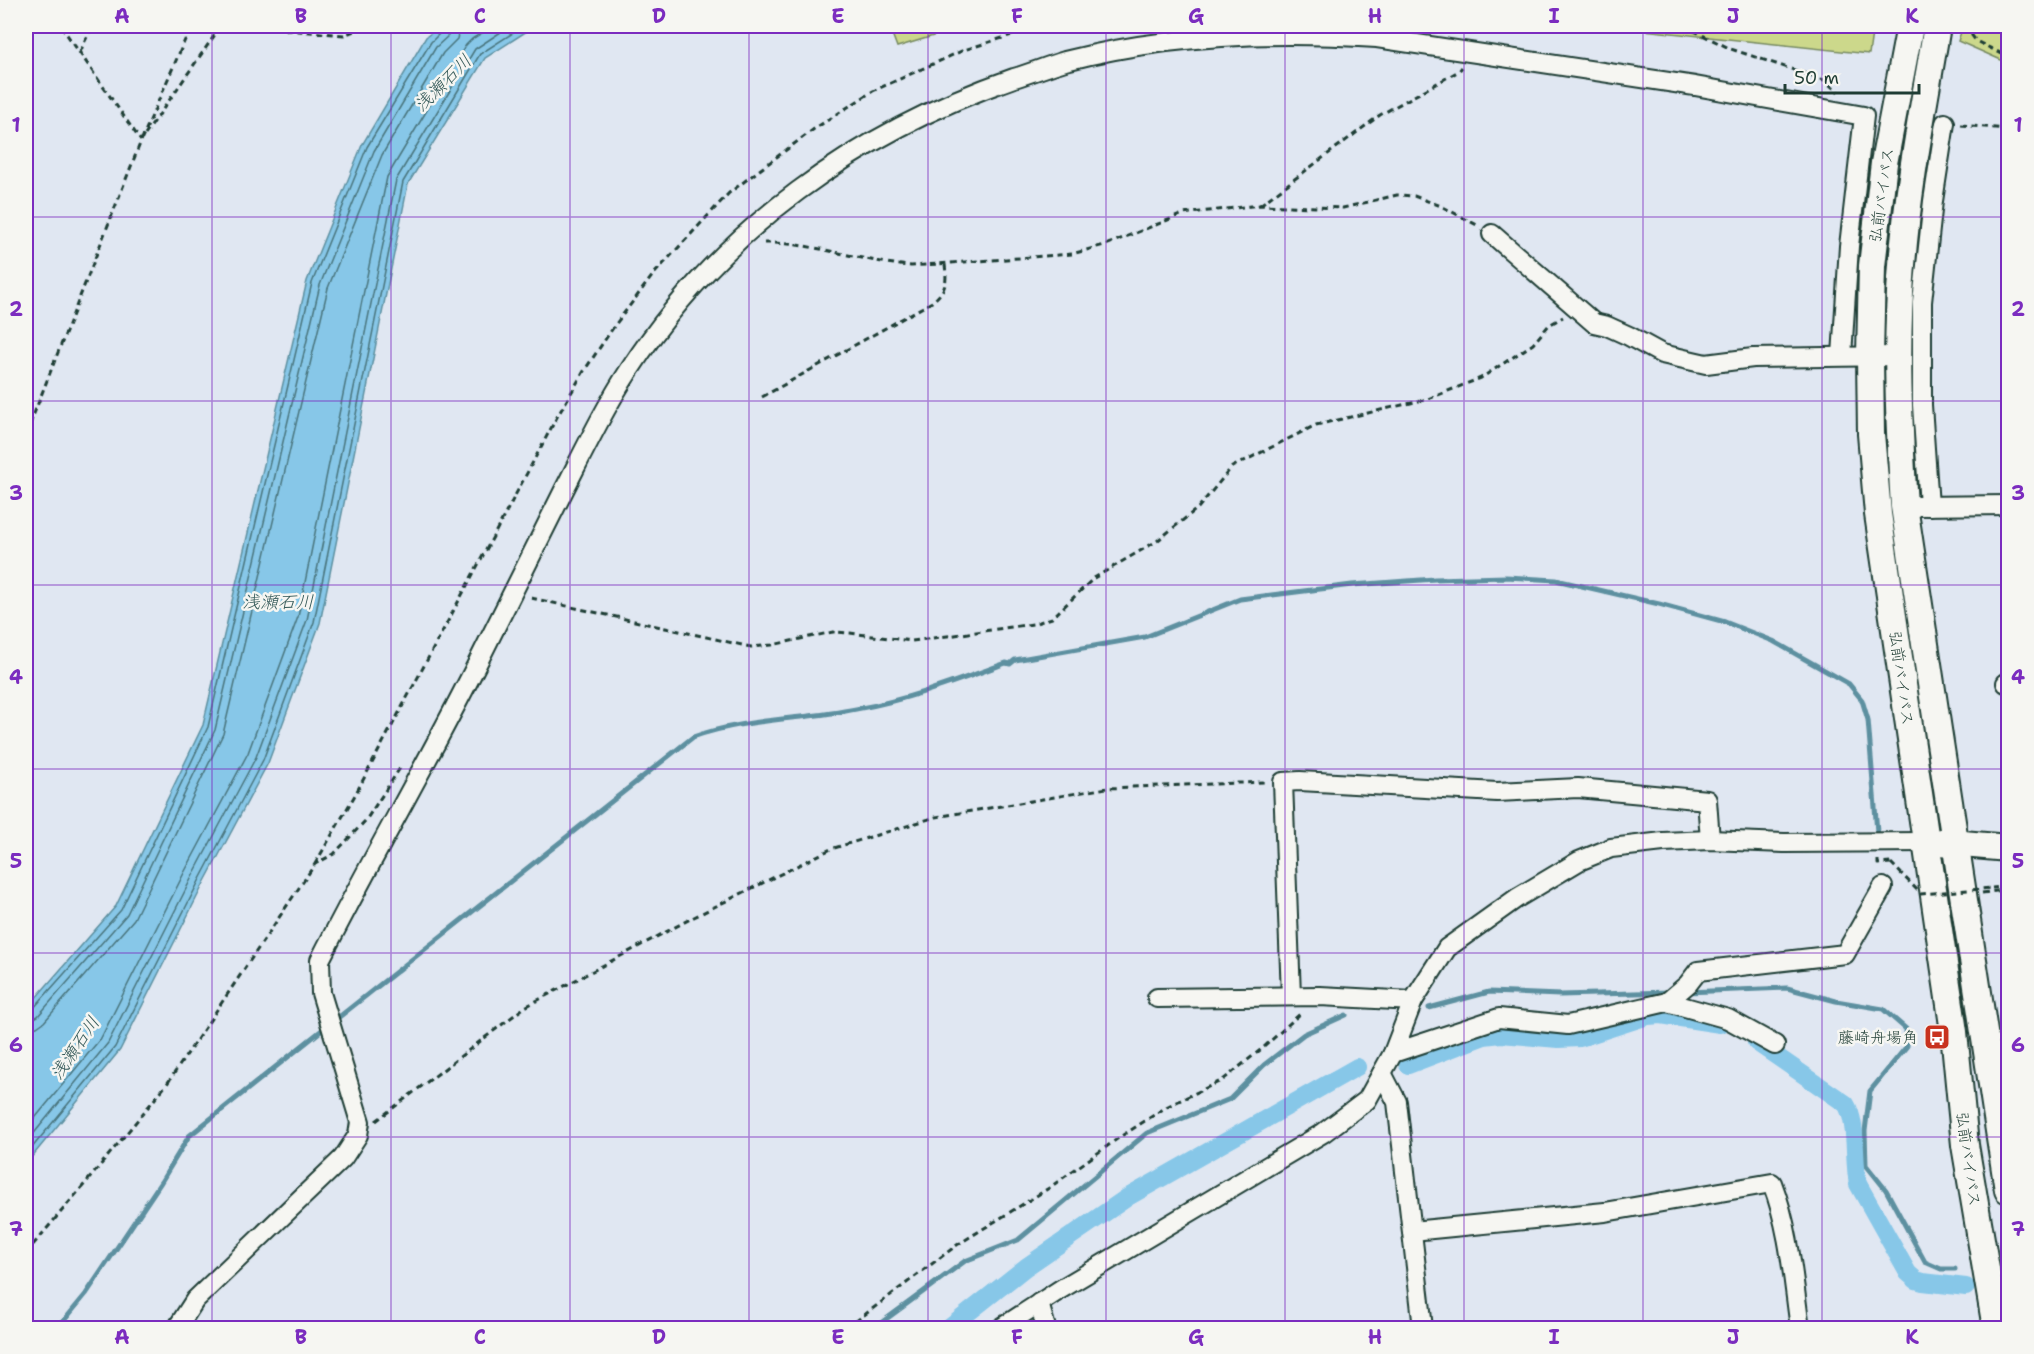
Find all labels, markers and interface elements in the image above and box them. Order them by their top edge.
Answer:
text: A [114,3,130,29]
text: B [295,3,307,29]
text: C [474,3,486,29]
text: D [652,3,666,29]
text: E [831,3,845,29]
text: F [1011,3,1023,29]
text: G [1188,3,1204,29]
text: H [1368,3,1382,29]
text: I [1548,3,1560,29]
text: J [1727,3,1740,29]
text: K [1905,3,1919,29]
water label: 浅瀬石川 [409,49,477,117]
scale bar [1785,57,1918,95]
text: 50 m [1794,66,1839,90]
text: 1 [11,112,21,138]
text: 1 [2013,112,2023,138]
street label: 弘前バイパス [1864,146,1899,244]
text: 2 [9,296,23,322]
text: 2 [2011,296,2025,322]
text: 3 [9,480,23,506]
text: 3 [2011,480,2025,506]
water label: 浅瀬石川 [242,590,314,614]
street label: 弘前バイパス [1884,629,1919,727]
text: 4 [9,664,23,690]
text: 4 [2011,664,2025,690]
text: 5 [10,848,22,874]
text: 5 [2012,848,2024,874]
water label: 浅瀬石川 [45,1011,105,1085]
bus stop icon: 藤崎舟場角 [1922,1022,1952,1052]
place label: 藤崎舟場角 [1838,1027,1918,1048]
text: 6 [9,1032,23,1058]
text: 6 [2011,1032,2025,1058]
street label: 弘前バイパス [1951,1110,1986,1208]
text: 7 [9,1216,23,1242]
text: 7 [2011,1216,2025,1242]
text: A [114,1324,130,1350]
text: B [295,1324,307,1350]
text: C [474,1324,486,1350]
text: D [652,1324,666,1350]
text: E [831,1324,845,1350]
text: F [1011,1324,1023,1350]
text: G [1188,1324,1204,1350]
text: H [1368,1324,1382,1350]
text: I [1548,1324,1560,1350]
text: J [1727,1324,1740,1350]
text: K [1905,1324,1919,1350]

